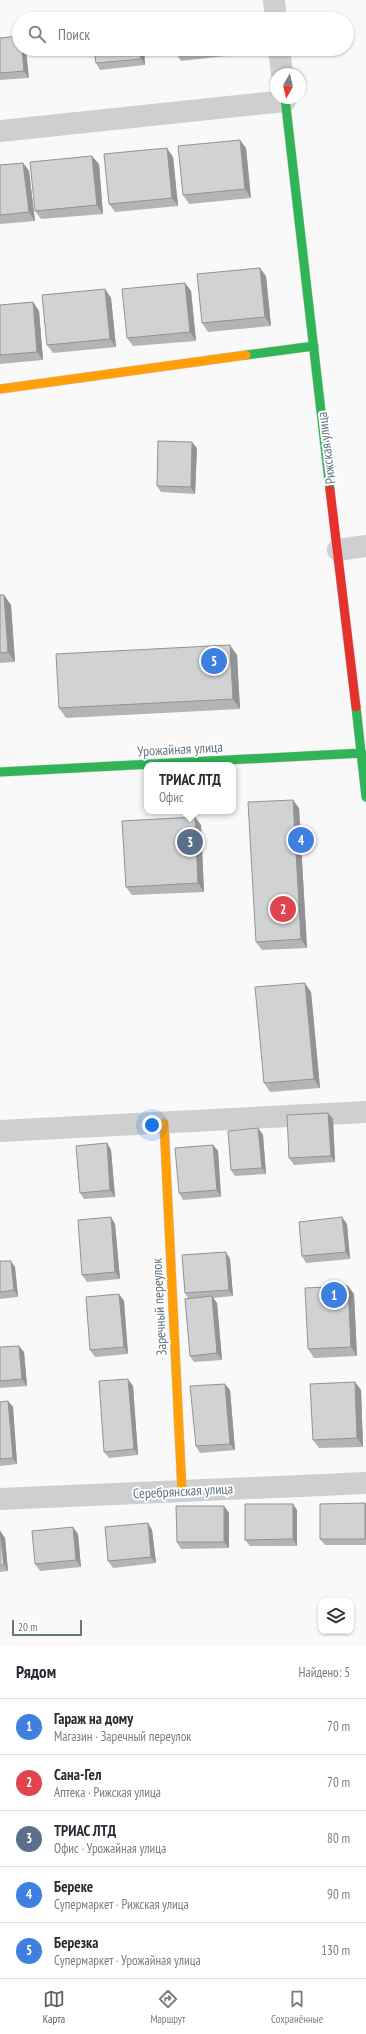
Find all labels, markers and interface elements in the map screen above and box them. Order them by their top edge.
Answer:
search box [12,12,354,56]
icon: search [26,23,48,45]
text: Поиск [58,25,90,44]
north arrow [270,68,306,104]
street label: Рижская улица [313,411,339,485]
pin: 5 [201,646,227,676]
street label: Урожайная улица [137,738,223,760]
popup [144,762,236,814]
text: ТРИАС ЛТД [159,770,221,789]
text: Офис [159,789,184,806]
pin: 4 [288,825,314,855]
pin: 3 [177,827,203,857]
pin: 2 [270,894,296,924]
your location [142,1115,162,1135]
street label: Заречный переулок [147,1257,171,1356]
pin: 1 [321,1280,347,1310]
street label: Серебрянская улица [132,1479,234,1503]
map controls [318,1598,354,1634]
button: layers [318,1598,354,1634]
scale bar [12,1618,82,1637]
text: 20 m [18,1620,37,1634]
text: Рядом [16,1661,56,1683]
text: Найдено: 5 [299,1664,350,1681]
text: Гараж на дому [54,1709,133,1728]
text: 1 [26,1718,32,1735]
text: 70 m [327,1718,350,1735]
text: Магазин · Заречный переулок [54,1728,191,1745]
text: Сана-Гел [54,1765,101,1784]
text: 2 [26,1774,32,1791]
text: 70 m [327,1774,350,1791]
text: Аптека · Рижская улица [54,1784,161,1801]
text: ТРИАС ЛТД [54,1821,116,1840]
text: 3 [26,1830,32,1847]
text: 80 m [327,1830,350,1847]
text: Офис · Урожайная улица [54,1840,166,1857]
text: Береке [54,1877,93,1896]
text: 4 [26,1886,32,1903]
text: 90 m [327,1886,350,1903]
text: Супермаркет · Рижская улица [54,1896,189,1913]
text: Березка [54,1933,98,1952]
text: 5 [26,1942,32,1959]
text: 130 m [321,1942,350,1959]
text: Супермаркет · Урожайная улица [54,1952,201,1969]
tab: Карта [43,1988,65,2026]
tab: Маршрут [150,1988,186,2026]
tab: Сохранённые [271,1988,323,2026]

